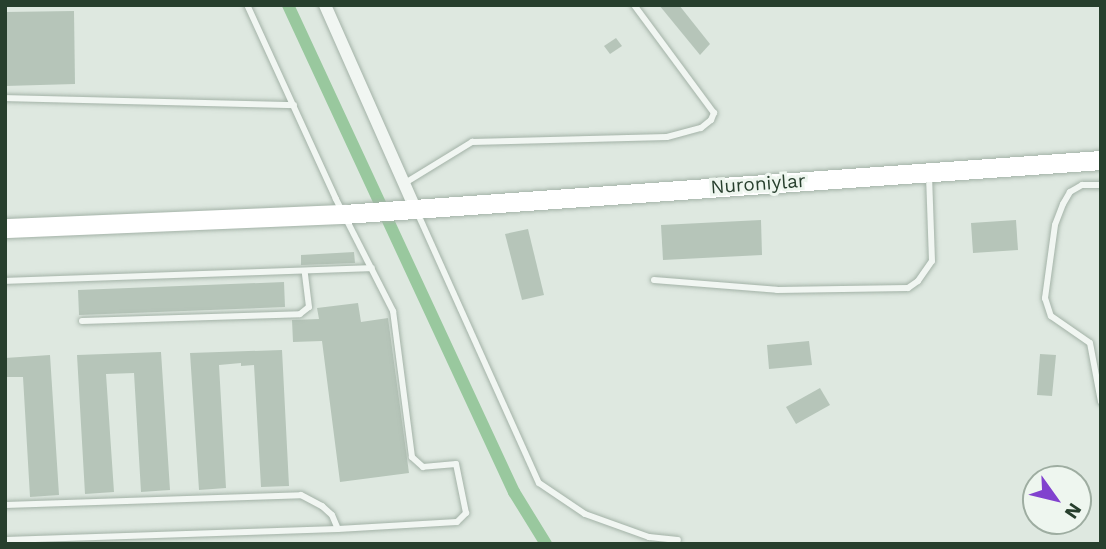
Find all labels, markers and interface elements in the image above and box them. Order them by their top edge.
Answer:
street label: Nuroniylar [710,169,806,199]
north arrow [1022,465,1092,535]
text: N [1060,499,1087,523]

